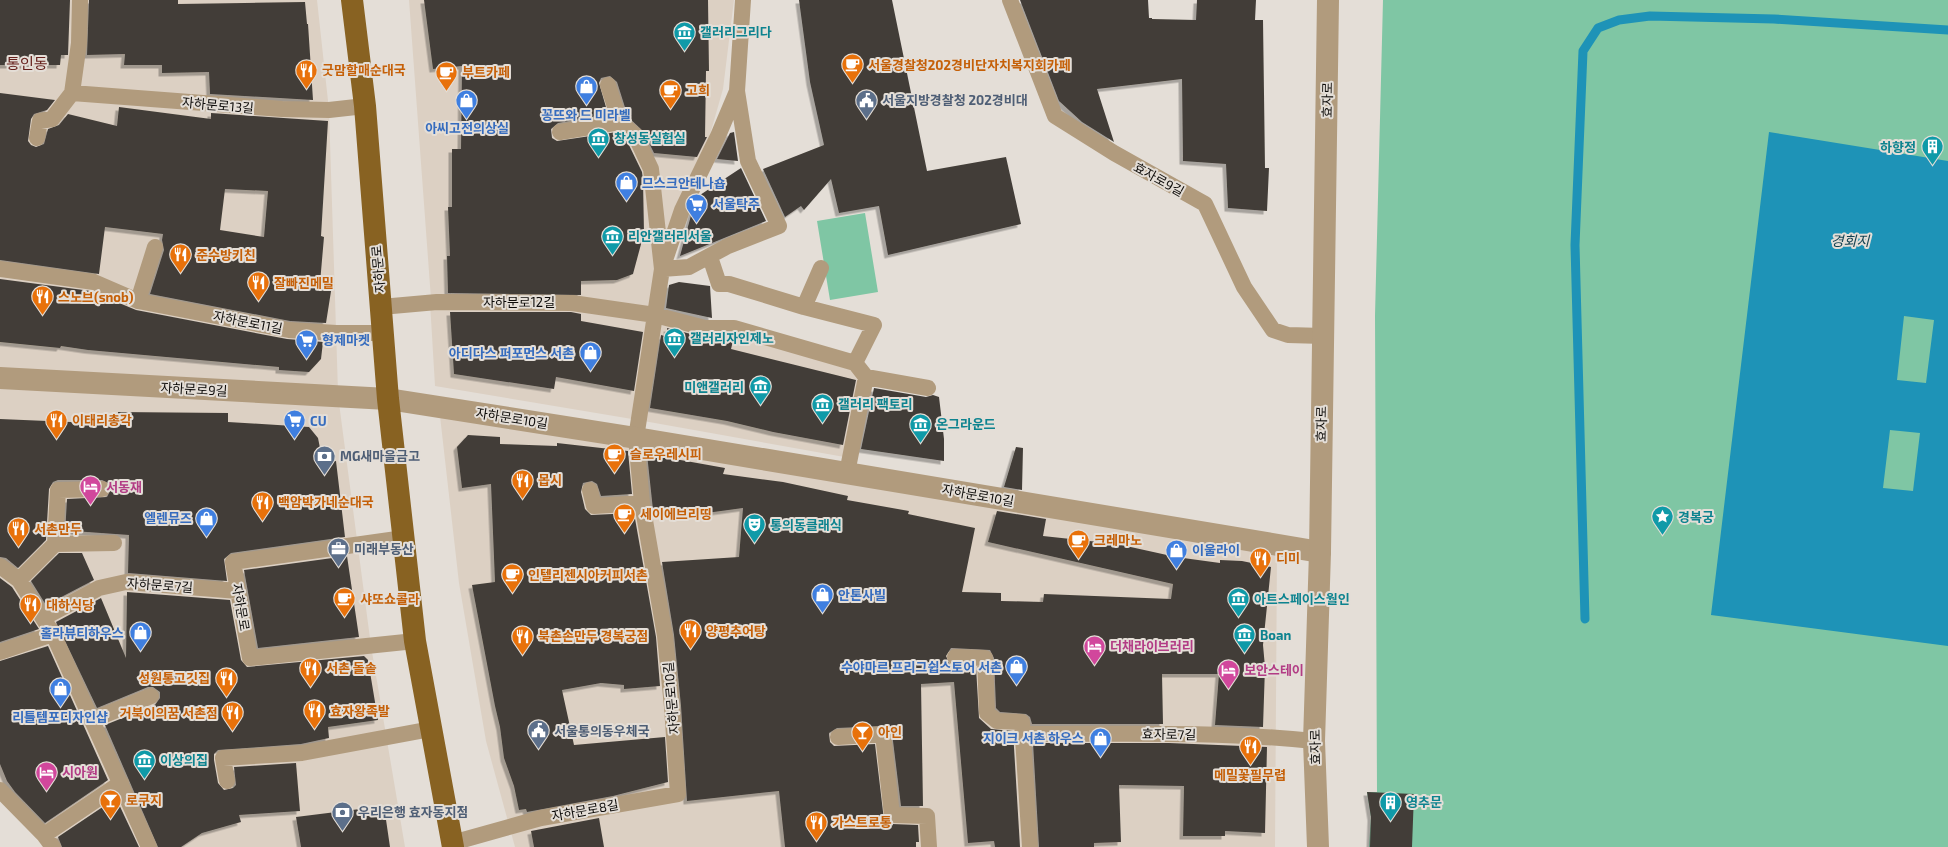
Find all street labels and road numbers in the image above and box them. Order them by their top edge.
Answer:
street label: 효자로 [1319,82,1335,118]
street label: 자하문로13길 [181,94,255,116]
street label: 효자로9길 [1131,159,1187,199]
street label: 자하문로 [368,244,388,294]
street label: 자하문로12길 [483,294,555,310]
street label: 자하문로11길 [212,307,284,337]
street label: 자하문로9길 [160,379,228,399]
street label: 자하문로10길 [475,404,549,432]
street label: 효자로 [1313,406,1329,442]
street label: 자하문로10길 [941,481,1015,509]
street label: 자하문로7길 [126,575,194,595]
street label: 자하문로 [229,582,253,632]
street label: 자하문로10길 [660,661,682,735]
street label: 효자로7길 [1142,726,1196,742]
street label: 효자로 [1307,729,1323,765]
street label: 자하문로8길 [550,796,620,824]

